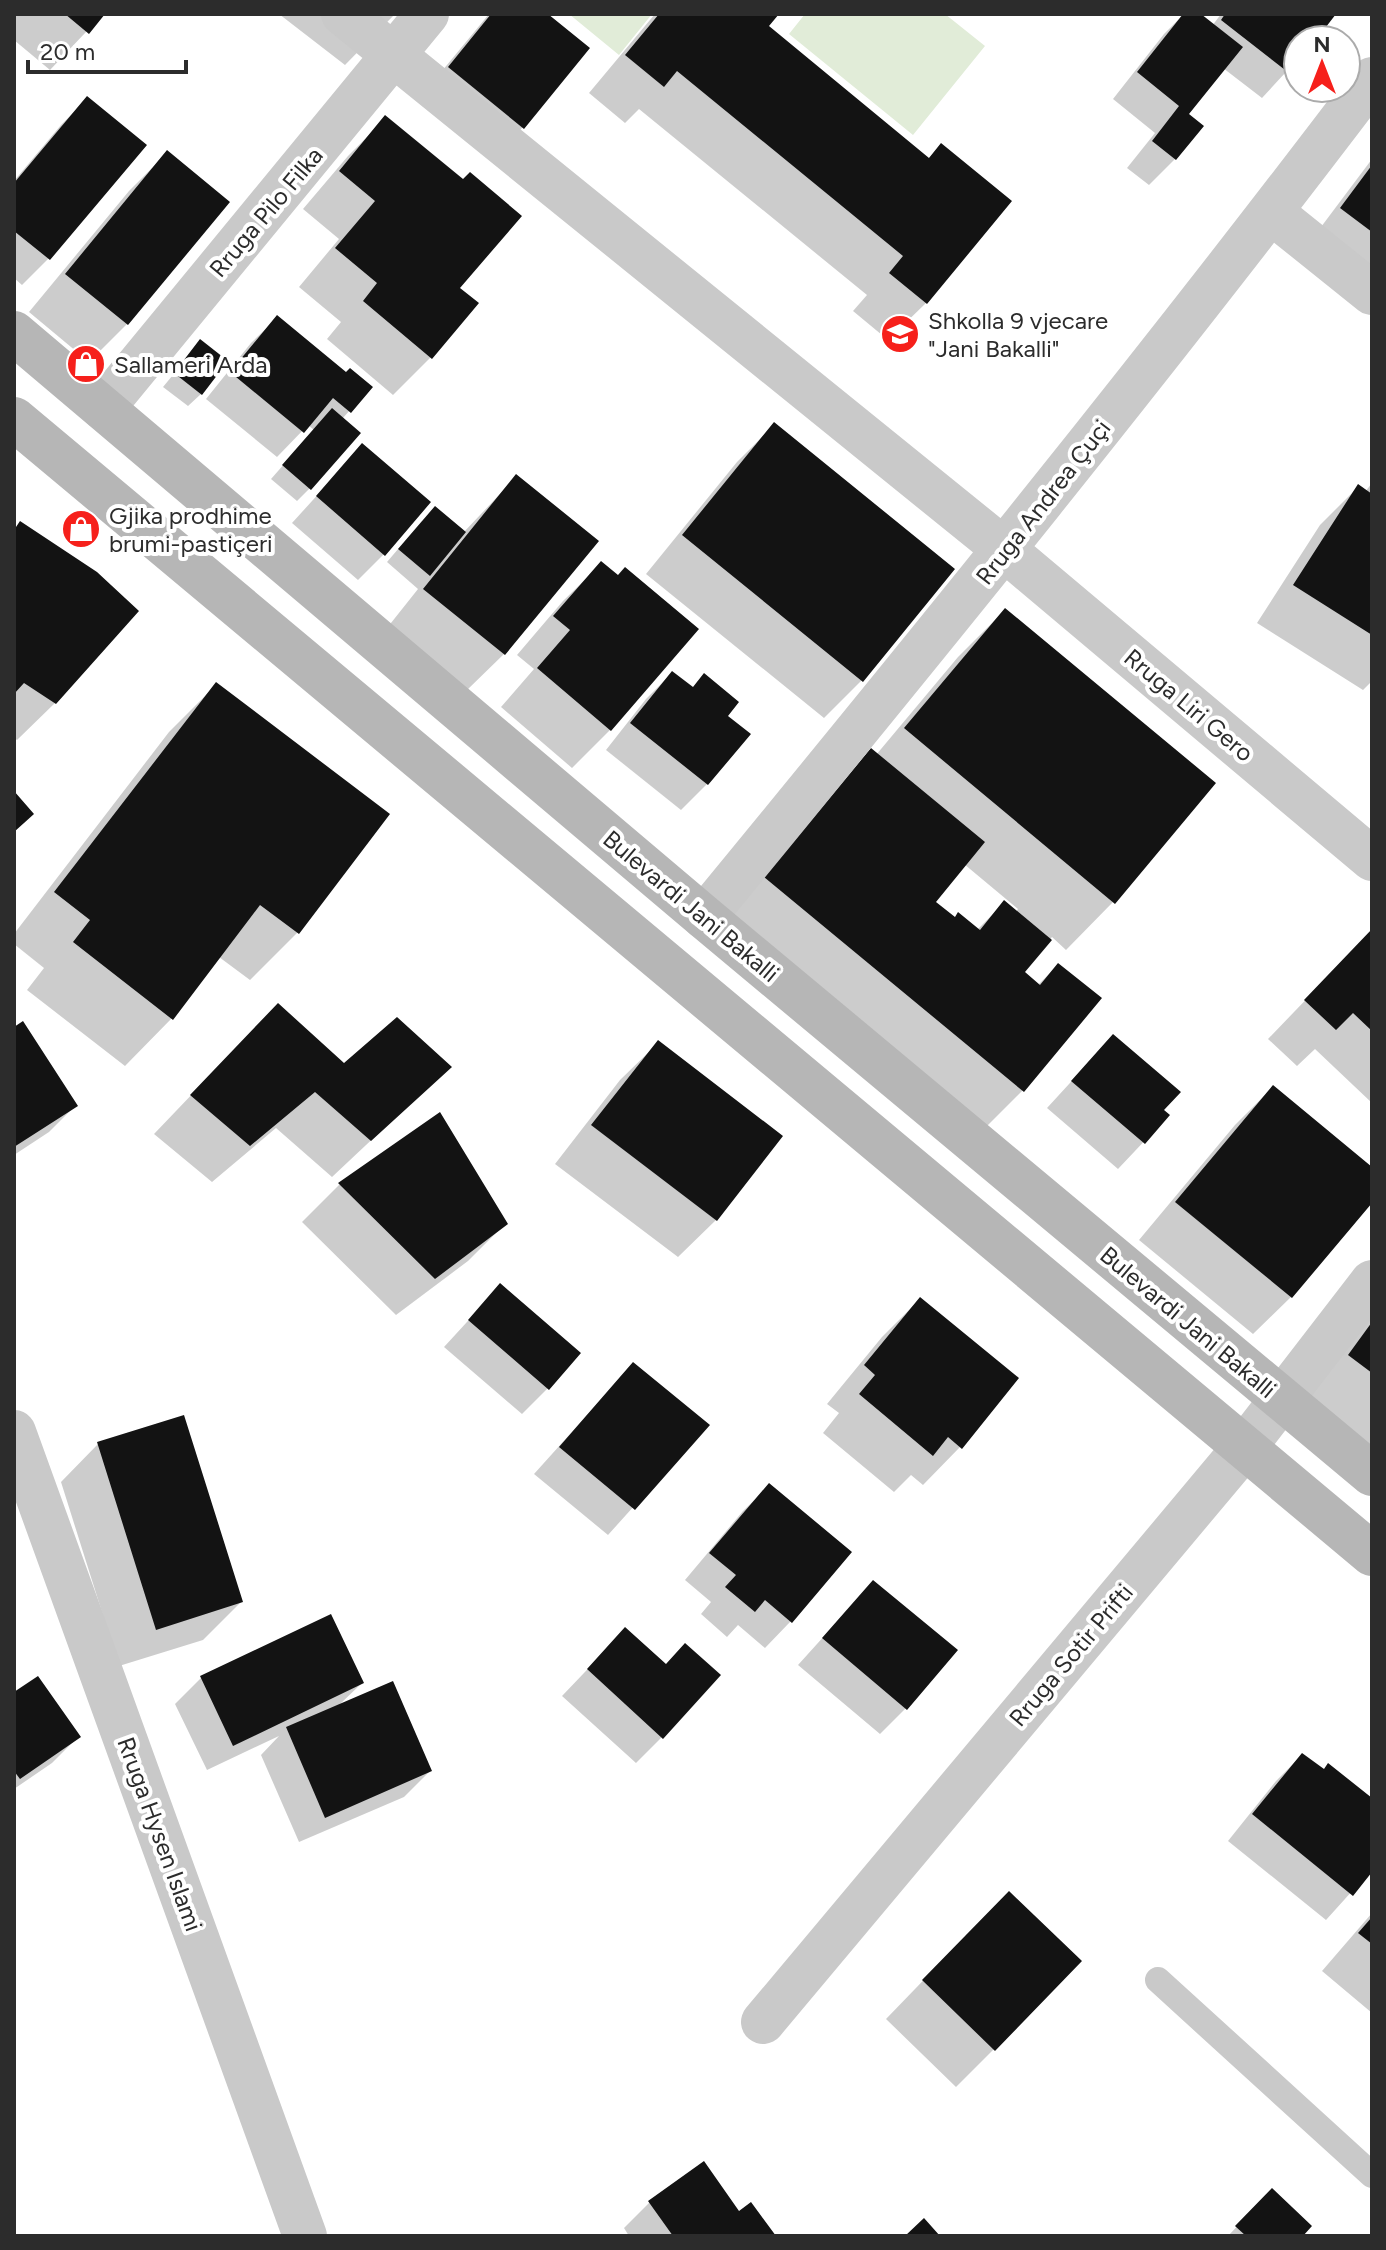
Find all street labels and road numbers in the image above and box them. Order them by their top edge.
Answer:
street label: Rruga Pilo Filka [203,141,329,283]
street label: Rruga Andrea Çuçi [970,414,1116,590]
street label: Rruga Liri Gero [1118,643,1260,767]
street label: Bulevardi Jani Bakalli [597,824,785,988]
street label: Bulevardi Jani Bakalli [1094,1240,1282,1404]
street label: Rruga Sotir Prifti [1003,1578,1139,1732]
street label: Rruga Hysen Islami [111,1733,209,1935]

